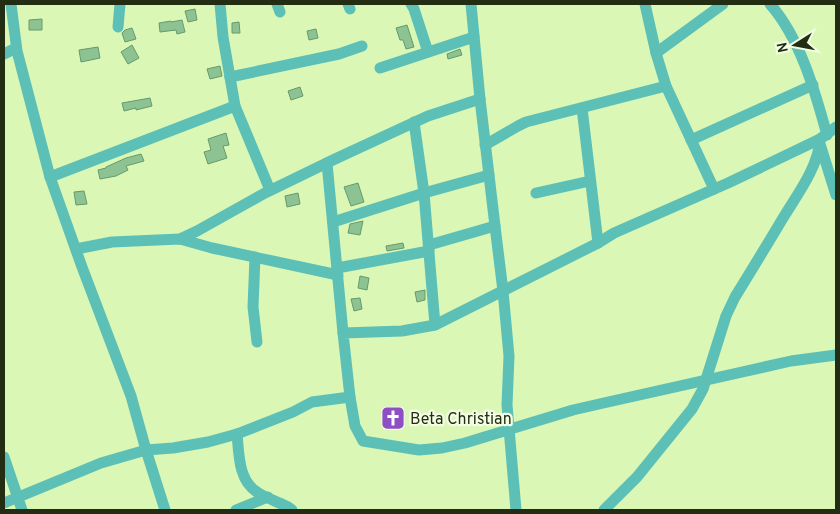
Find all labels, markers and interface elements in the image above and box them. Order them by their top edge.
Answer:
north arrow [770,20,820,70]
text: N [774,41,793,54]
church icon: Beta Christian [380,405,406,431]
place label: Beta Christian [410,410,512,430]

